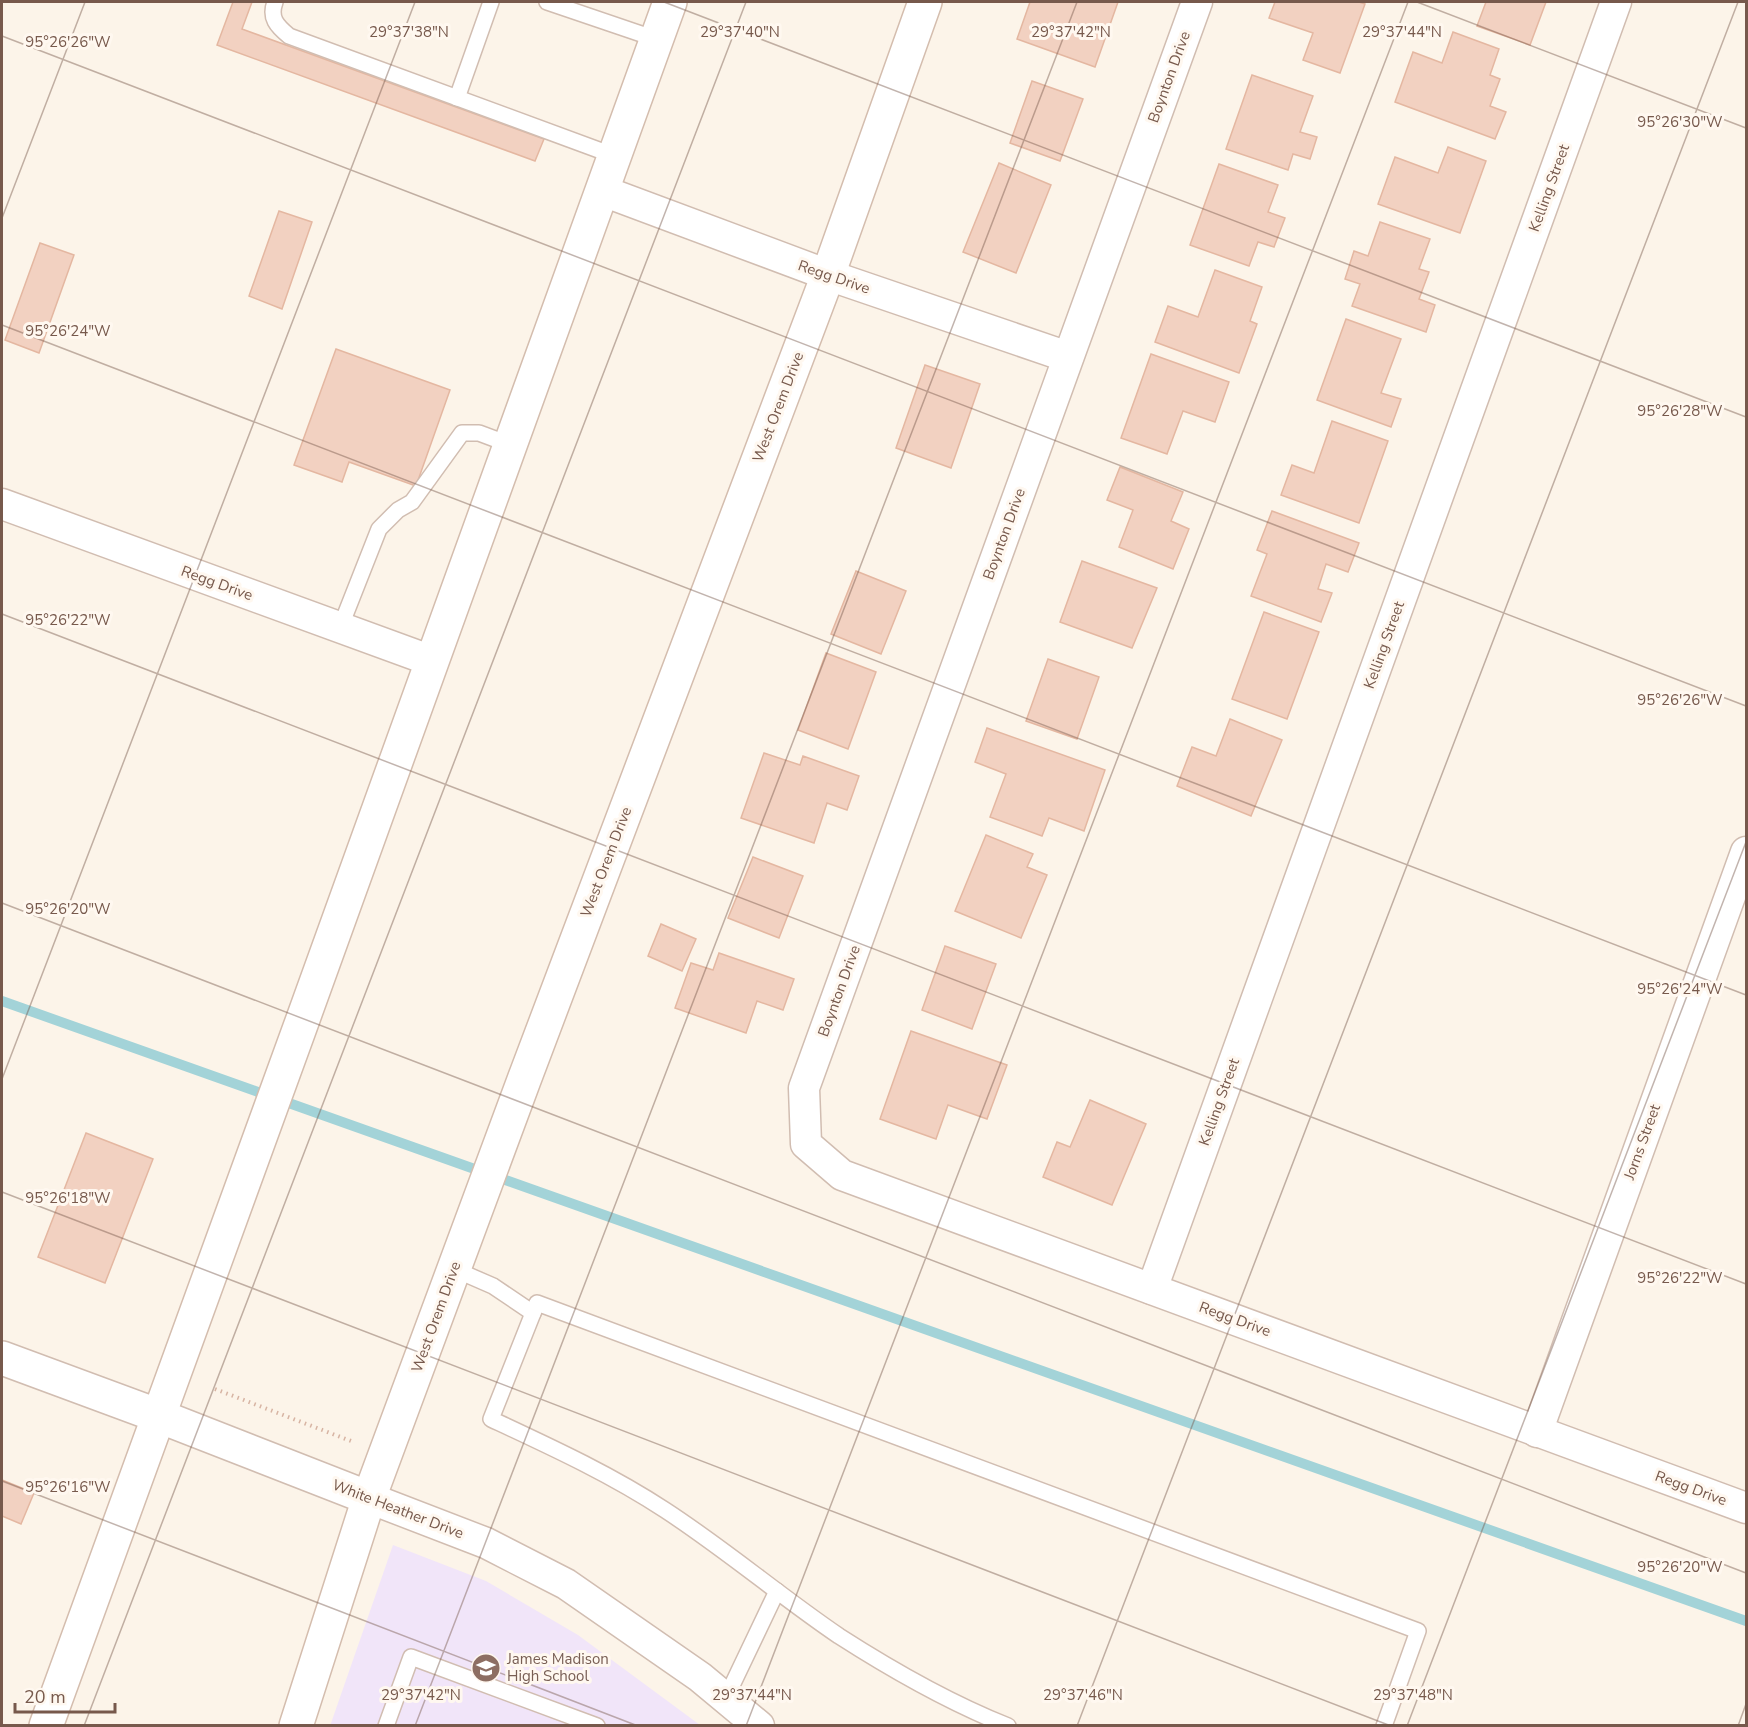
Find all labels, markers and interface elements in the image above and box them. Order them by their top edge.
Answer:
text: 29°37'38"N [369,22,449,42]
text: 29°37'40"N [700,22,780,42]
text: 29°37'42"N [1031,22,1111,42]
text: 29°37'44"N [1362,22,1442,42]
street label: Boynton Drive [1143,28,1195,126]
text: 95°26'26"W [25,32,111,52]
text: 95°26'30"W [1637,112,1723,132]
street label: Kelling Street [1524,141,1574,234]
street label: Regg Drive [795,255,873,299]
text: 95°26'24"W [25,321,111,341]
street label: West Orem Drive [748,349,808,465]
text: 95°26'28"W [1637,401,1723,421]
street label: Boynton Drive [978,485,1030,583]
street label: Regg Drive [178,561,256,605]
street label: Kelling Street [1359,598,1409,691]
text: 95°26'22"W [25,610,111,630]
text: 95°26'26"W [1637,690,1723,710]
street label: West Orem Drive [576,804,636,920]
text: 95°26'20"W [25,899,111,919]
street label: Boynton Drive [813,942,865,1040]
text: 95°26'24"W [1637,979,1723,999]
street label: Kelling Street [1194,1055,1244,1148]
street label: Jorns Street [1619,1101,1665,1184]
text: 95°26'18"W [25,1188,111,1208]
street label: West Orem Drive [407,1259,465,1375]
text: 95°26'22"W [1637,1268,1723,1288]
street label: Regg Drive [1196,1297,1274,1341]
street label: Regg Drive [1652,1466,1730,1510]
street label: White Heather Drive [329,1475,467,1543]
text: 95°26'16"W [25,1477,111,1497]
text: 95°26'20"W [1637,1557,1723,1577]
place label: James Madison High School [506,1649,609,1686]
school or university icon: James Madison High School [470,1652,502,1684]
scale bar [15,1676,116,1714]
text: 20 m [24,1685,66,1709]
text: 29°37'42"N [381,1685,461,1705]
text: 29°37'44"N [712,1685,792,1705]
text: 29°37'46"N [1043,1685,1123,1705]
text: 29°37'48"N [1373,1685,1453,1705]

